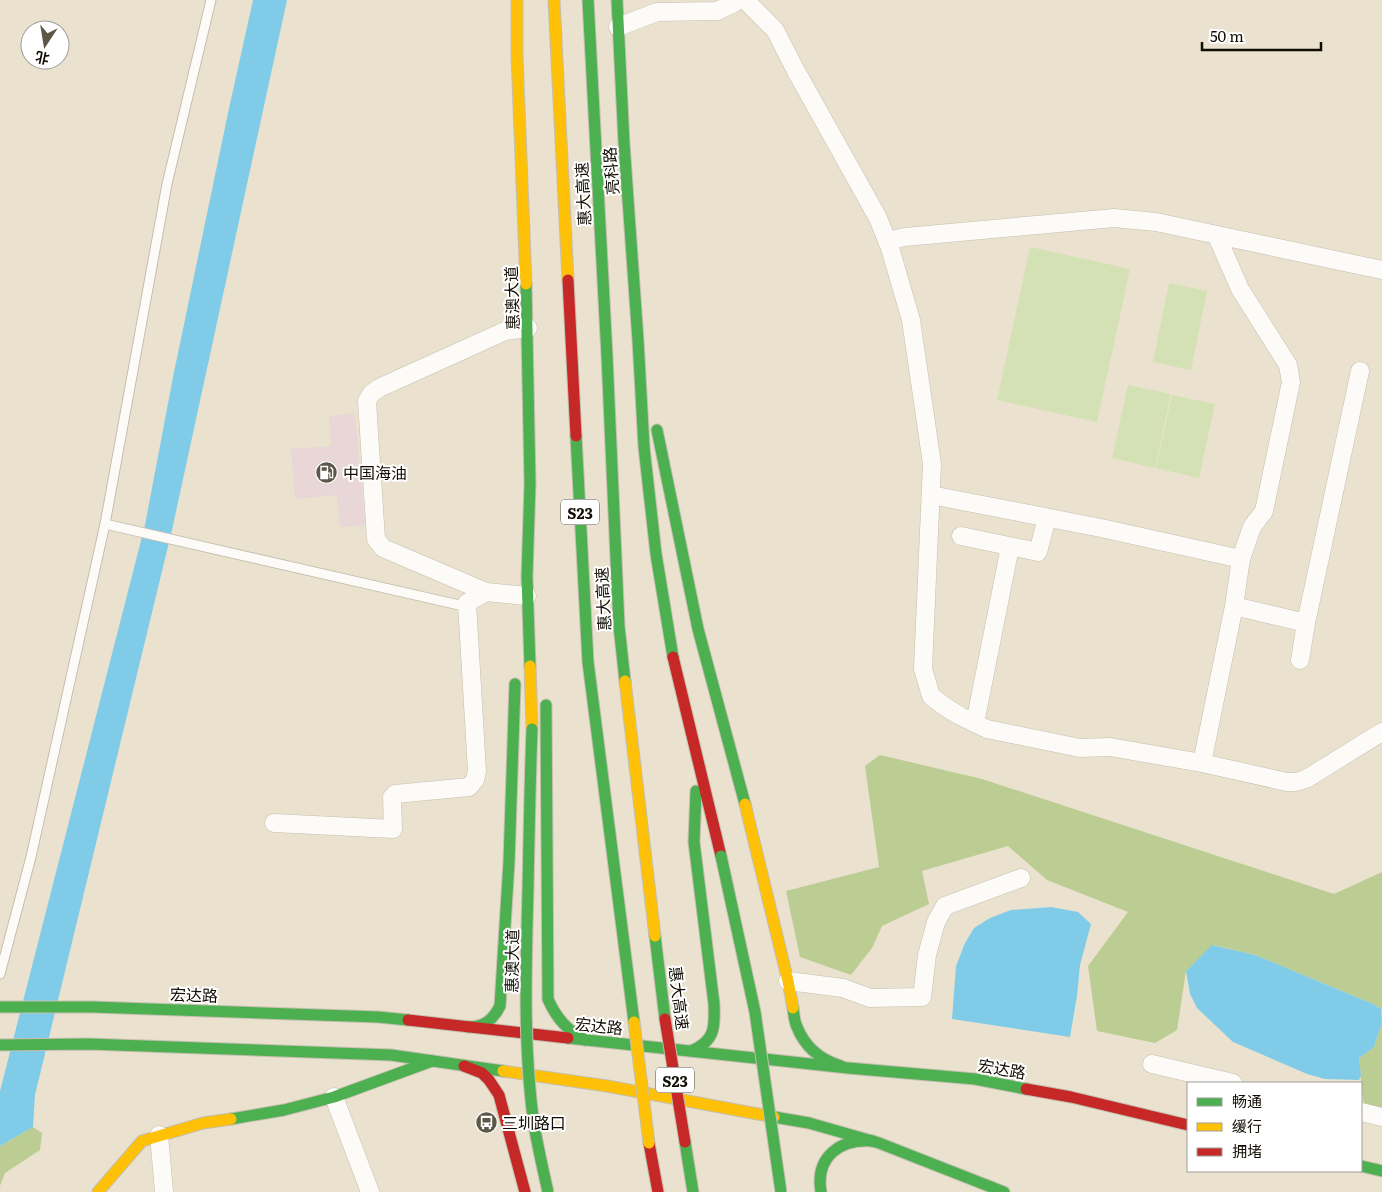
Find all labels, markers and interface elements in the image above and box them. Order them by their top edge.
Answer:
north arrow [20,20,70,70]
scale bar [1202,20,1321,52]
text: 50 m [1210,24,1244,47]
text: 北 [33,47,51,70]
street label: 亮科路 [596,146,624,196]
street label: 惠大高速 [568,161,596,227]
street label: 惠澳大道 [498,266,524,330]
fuel station icon: 中国海油 [315,460,339,484]
place label: 中国海油 [343,460,407,484]
road number: S23 [561,500,599,524]
street label: 惠大高速 [588,566,616,632]
street label: 惠澳大道 [498,929,524,993]
street label: 惠大高速 [664,965,696,1031]
street label: 宏达路 [170,981,218,1007]
street label: 宏达路 [574,1011,624,1039]
street label: 宏达路 [976,1052,1028,1084]
road number: S23 [656,1068,694,1092]
legend [1187,1082,1362,1172]
text: 畅通 [1232,1089,1262,1112]
bus stop icon: 三圳路口 [474,1110,498,1134]
place label: 三圳路口 [502,1110,566,1134]
text: 缓行 [1232,1114,1262,1137]
text: 拥堵 [1232,1139,1262,1162]

